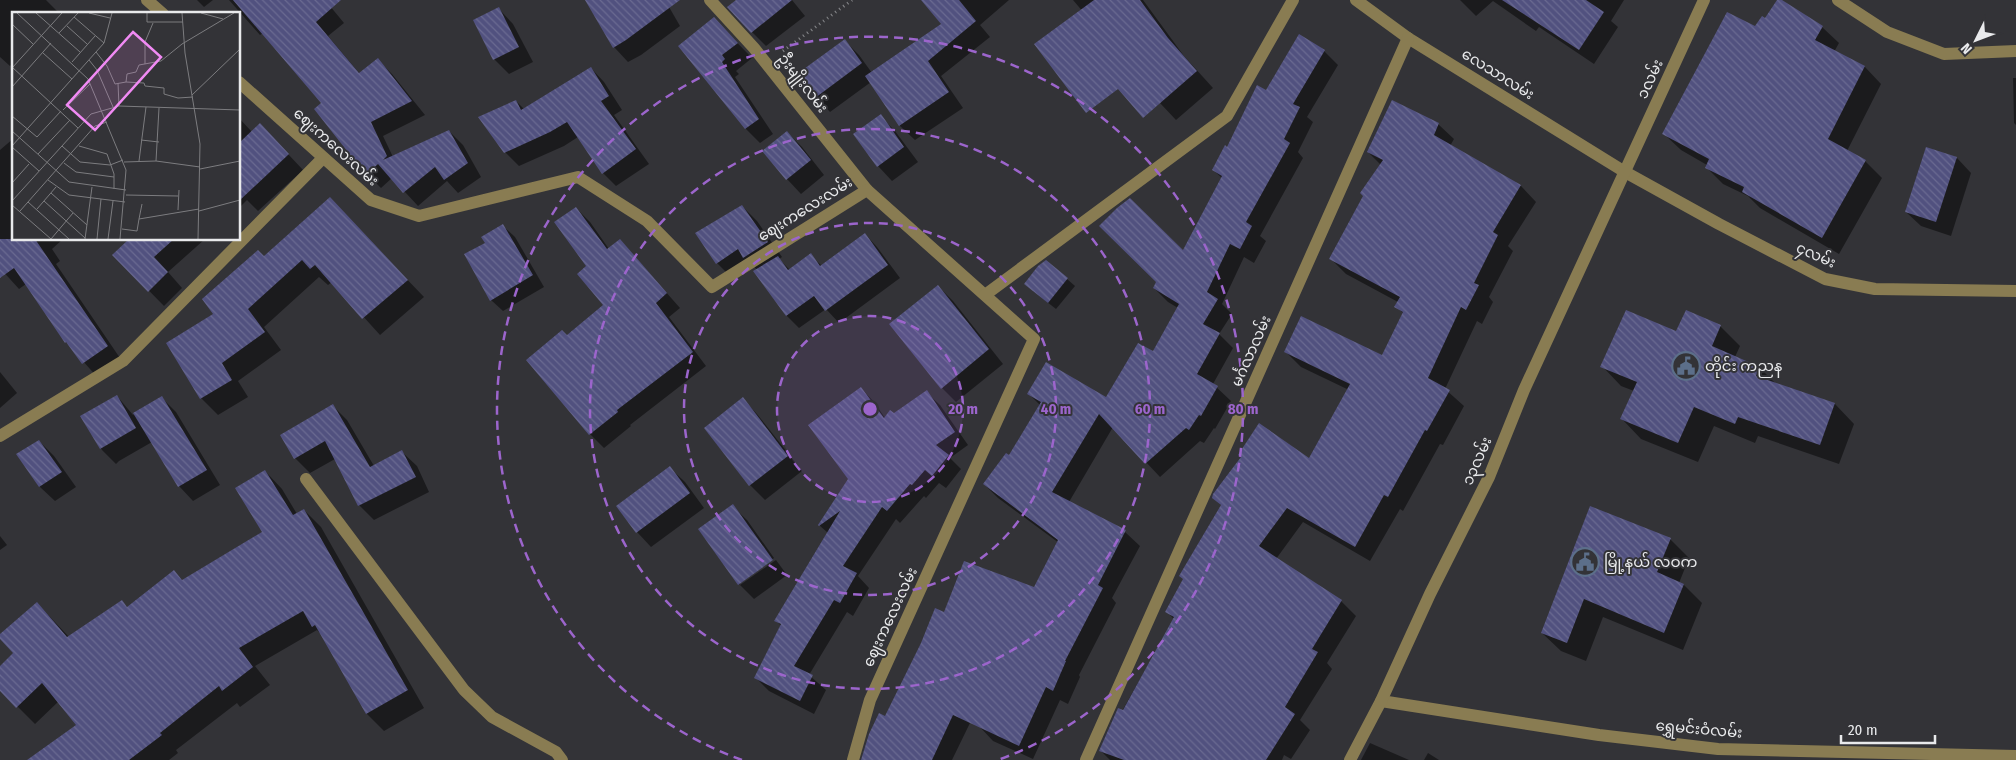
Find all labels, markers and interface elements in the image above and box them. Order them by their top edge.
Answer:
inset map [12,12,240,240]
north arrow [1951,15,2001,65]
text: N [1958,40,1976,57]
street label: လေသာလမ်း [1458,44,1538,103]
street label: ဦးမျိုးလမ်း [772,49,833,118]
street label: ၁လမ်း [1632,56,1667,102]
street label: ဈေးကလေးလမ်း [288,103,383,192]
street label: ဈေးကလေးလမ်း [754,172,857,248]
street label: ၄လမ်း [1792,237,1839,274]
street label: မင်္ဂလာလမ်း [1226,312,1275,389]
public building icon: တိုင်း ကညန [1671,351,1701,381]
place label: တိုင်း ကညန [1705,356,1783,378]
centre of rings [861,400,879,418]
text: 20 m [947,400,978,418]
text: 40 m [1041,400,1071,418]
text: 60 m [1135,400,1165,418]
text: 80 m [1228,400,1258,418]
street label: ၁၃လမ်း [1458,434,1498,489]
public building icon: မြို့နယ် လဝက [1570,547,1600,577]
place label: မြို့နယ် လဝက [1604,552,1698,574]
street label: ဈေးကလေးလမ်း [858,564,924,671]
scale bar [1841,712,1935,744]
street label: ရွှေမင်းဝံလမ်း [1655,715,1743,745]
text: 20 m [1848,721,1878,739]

